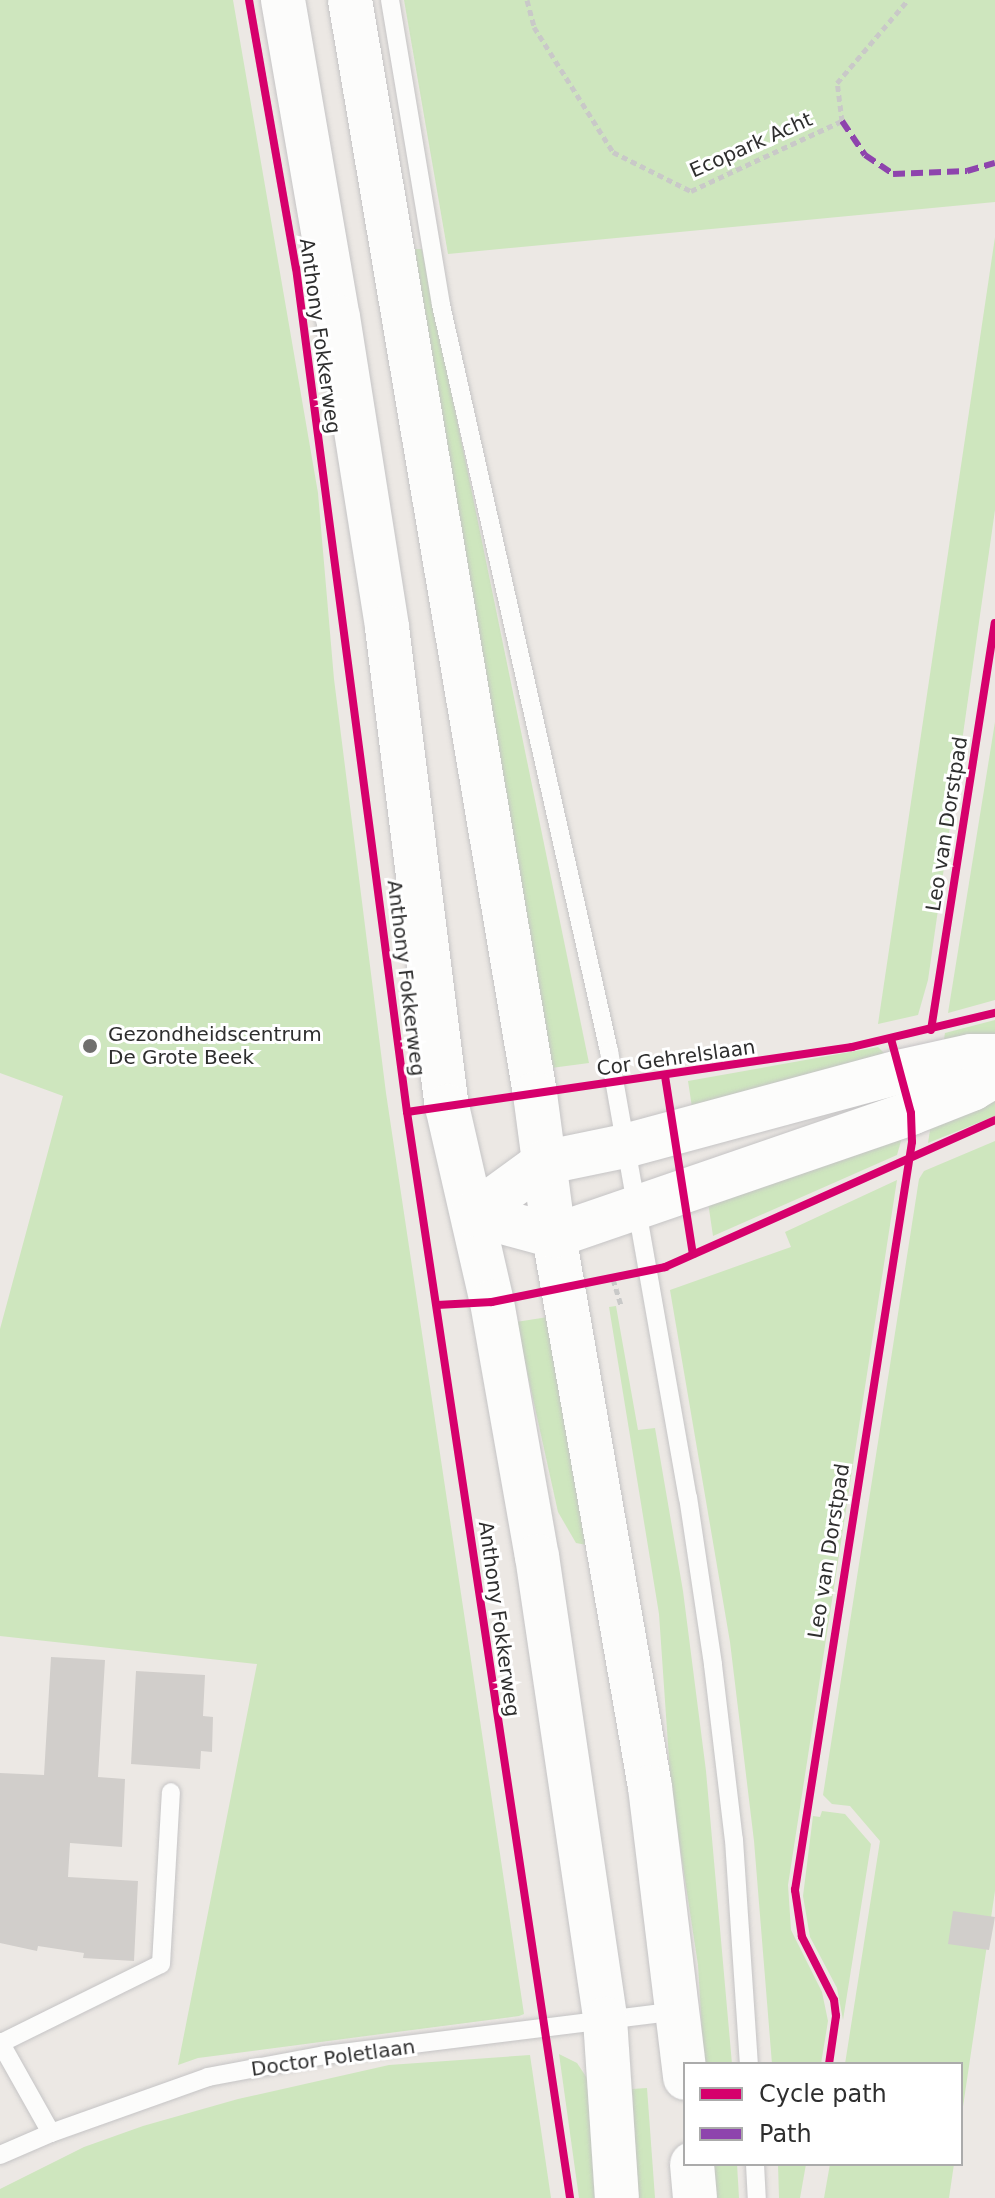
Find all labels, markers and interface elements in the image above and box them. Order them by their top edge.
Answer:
street label: Ecopark Acht [686,107,816,183]
street label: Anthony Fokkerweg [294,237,346,435]
street label: Leo van Dorstpad [921,735,973,913]
street label: Anthony Fokkerweg [382,879,430,1077]
place label: Gezondheidscentrum De Grote Beek [108,1022,322,1069]
marker: Gezondheidscentrum De Grote Beek [79,1035,101,1057]
street label: Cor Gehrelslaan [595,1035,757,1081]
street label: Leo van Dorstpad [803,1462,855,1640]
street label: Anthony Fokkerweg [473,1520,525,1718]
street label: Doctor Poletlaan [249,2035,417,2081]
legend [683,2062,963,2166]
text: Cycle path [759,2080,887,2108]
text: Path [759,2120,812,2148]

